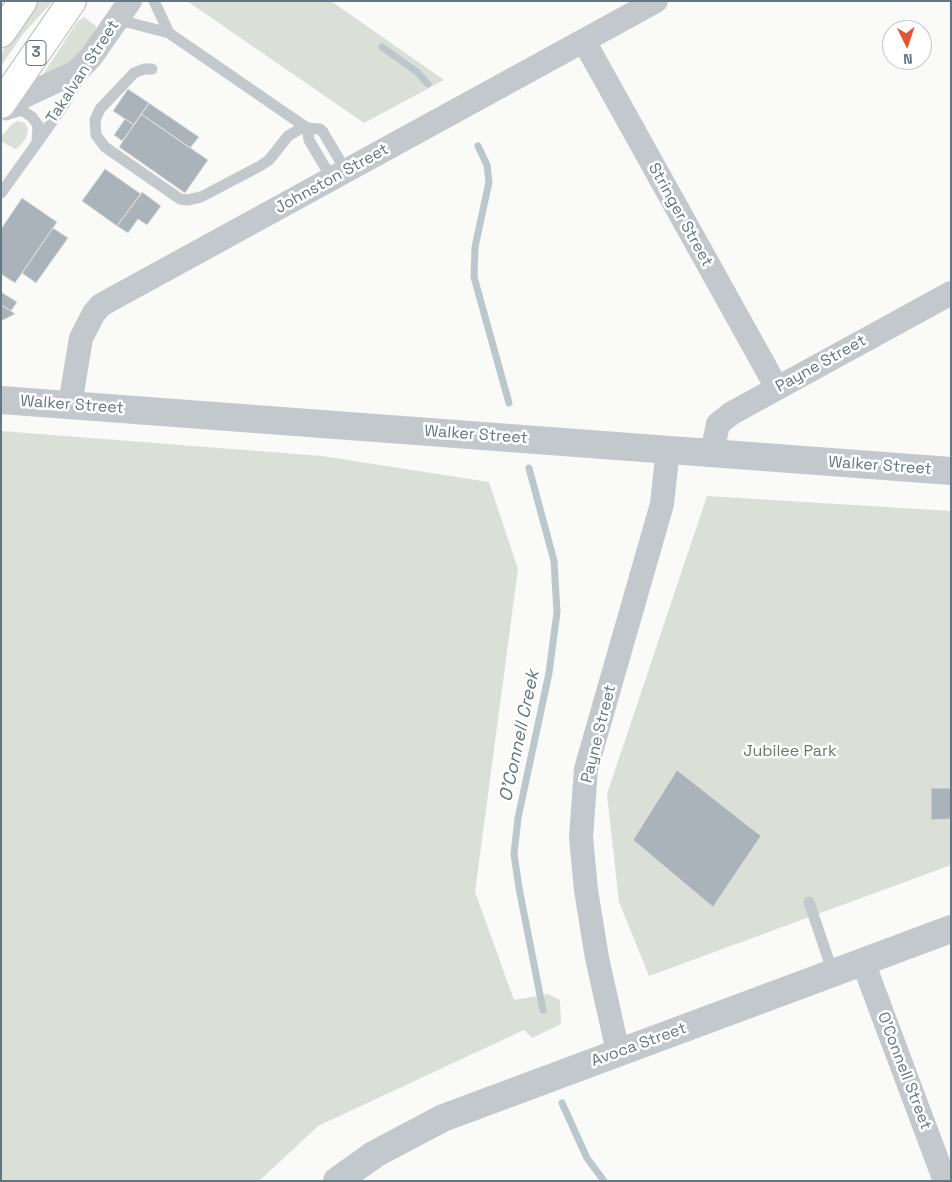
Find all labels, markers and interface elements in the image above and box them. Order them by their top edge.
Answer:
street label: Takalvan Street [43,17,123,127]
north arrow [882,20,932,70]
road number: 3 [26,40,46,66]
text: N [903,50,913,68]
street label: Johnston Street [272,140,392,218]
street label: Stringer Street [644,160,716,270]
street label: Payne Street [772,331,870,397]
street label: Walker Street [20,392,124,418]
street label: Walker Street [424,422,528,448]
street label: Walker Street [828,453,932,479]
water label: O'Connell Creek [495,668,545,804]
street label: Payne Street [578,683,620,785]
park label: Jubilee Park [743,742,837,762]
street label: O'Connell Street [873,1009,935,1133]
street label: Avoca Street [589,1019,689,1071]

